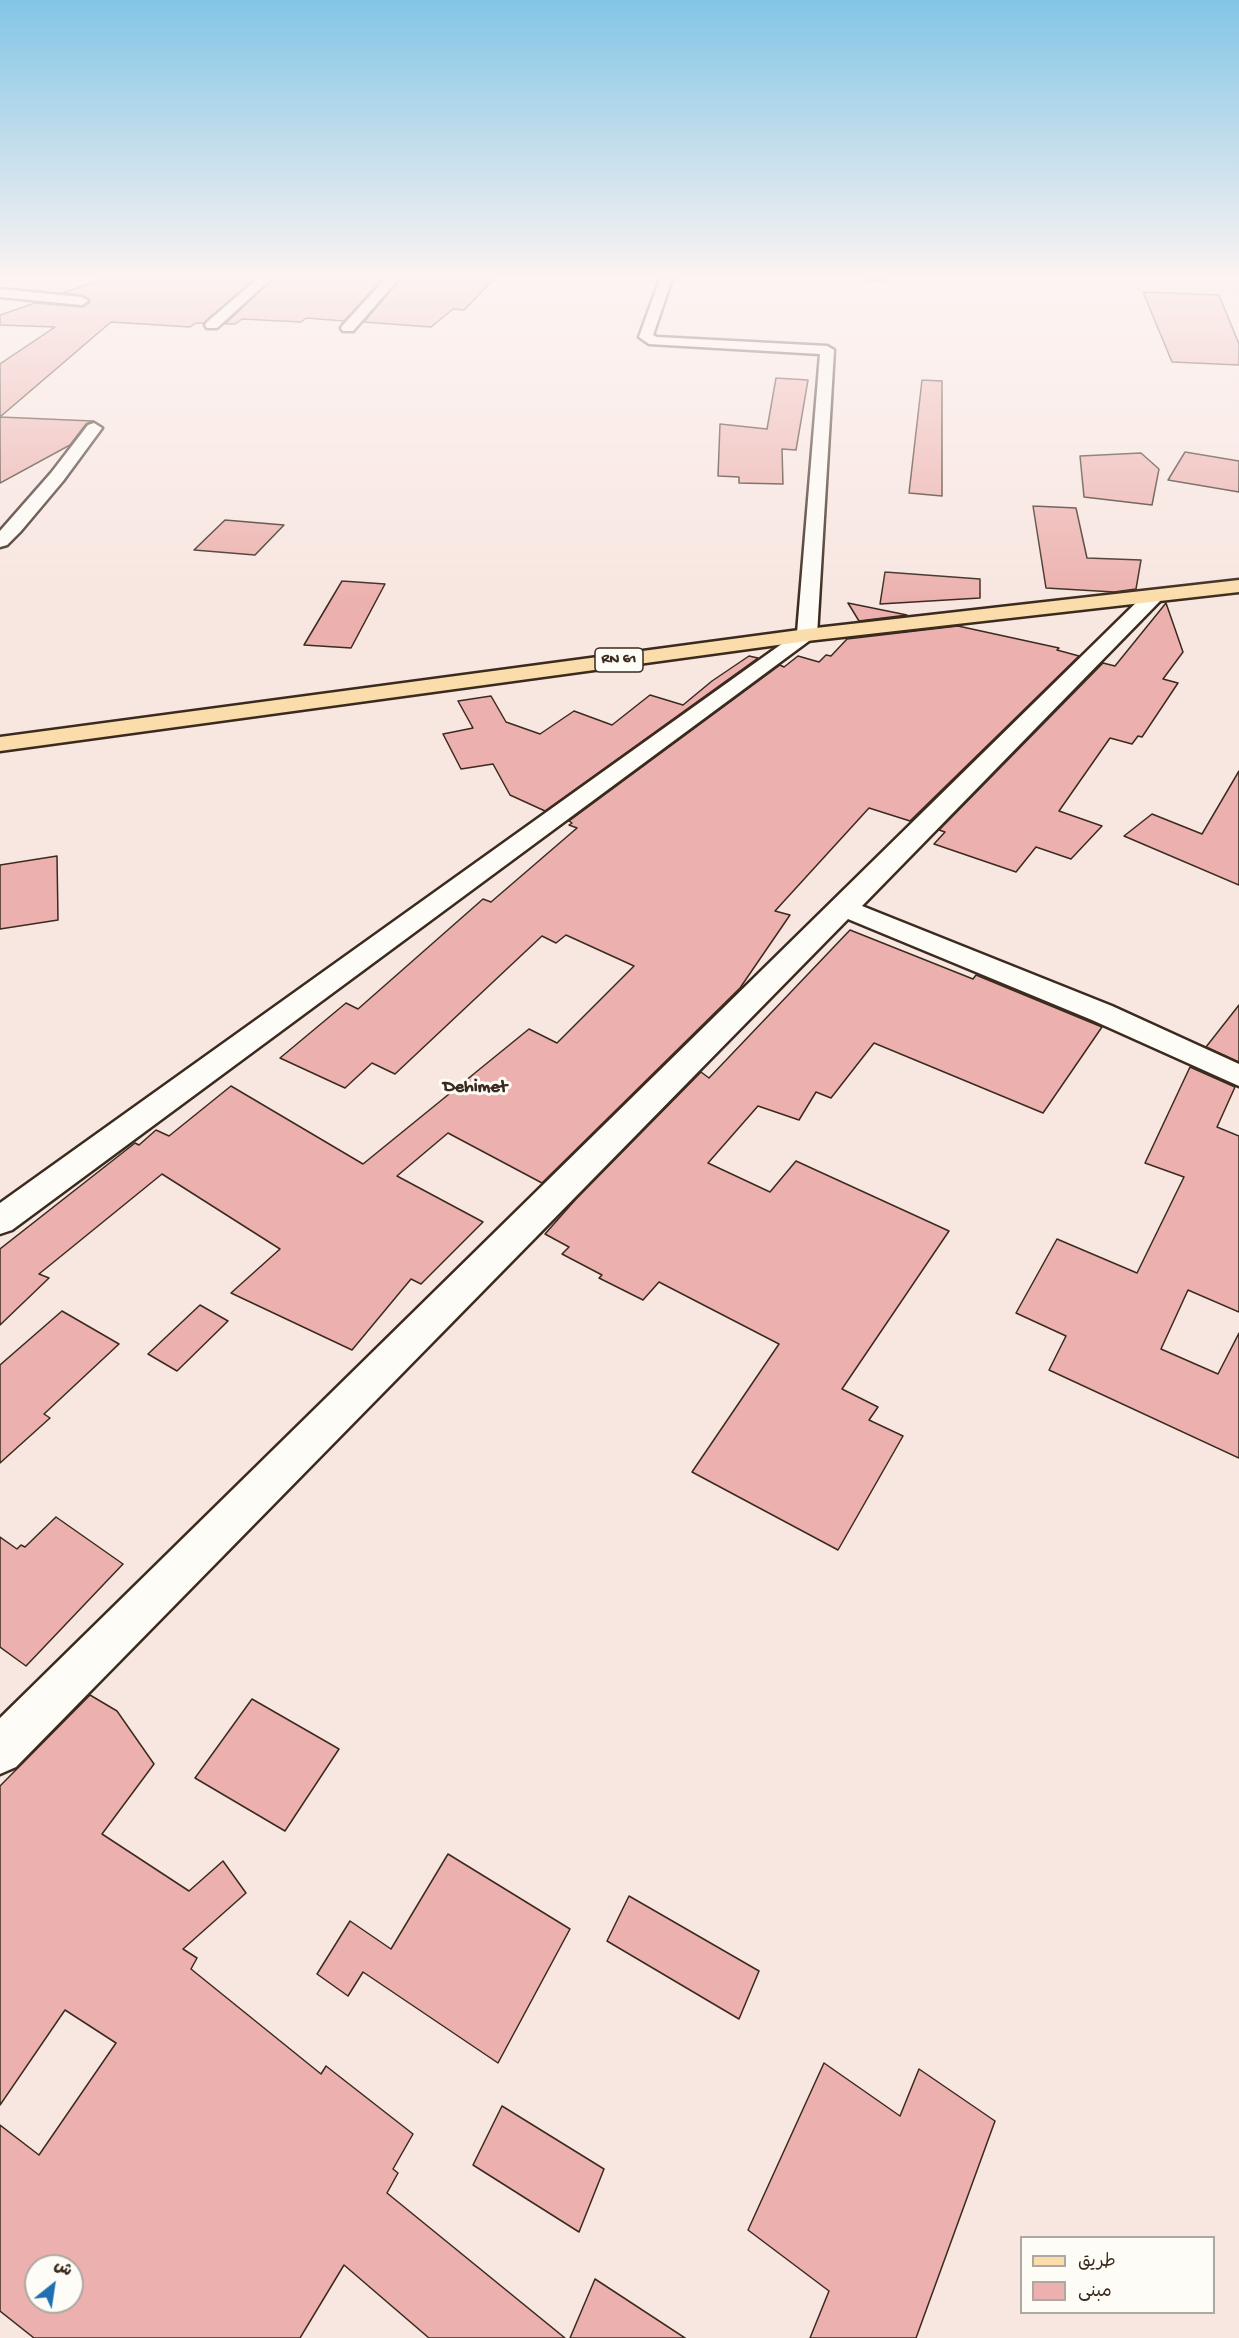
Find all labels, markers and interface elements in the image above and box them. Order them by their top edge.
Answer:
road number: RN 61 [595,648,643,672]
district label: Dehimet [443,1077,507,1099]
legend [1020,2236,1215,2314]
text: طريق [1078,2252,1116,2273]
north arrow [24,2254,84,2314]
text: ش [50,2257,75,2282]
text: مبنى [1078,2282,1112,2303]

